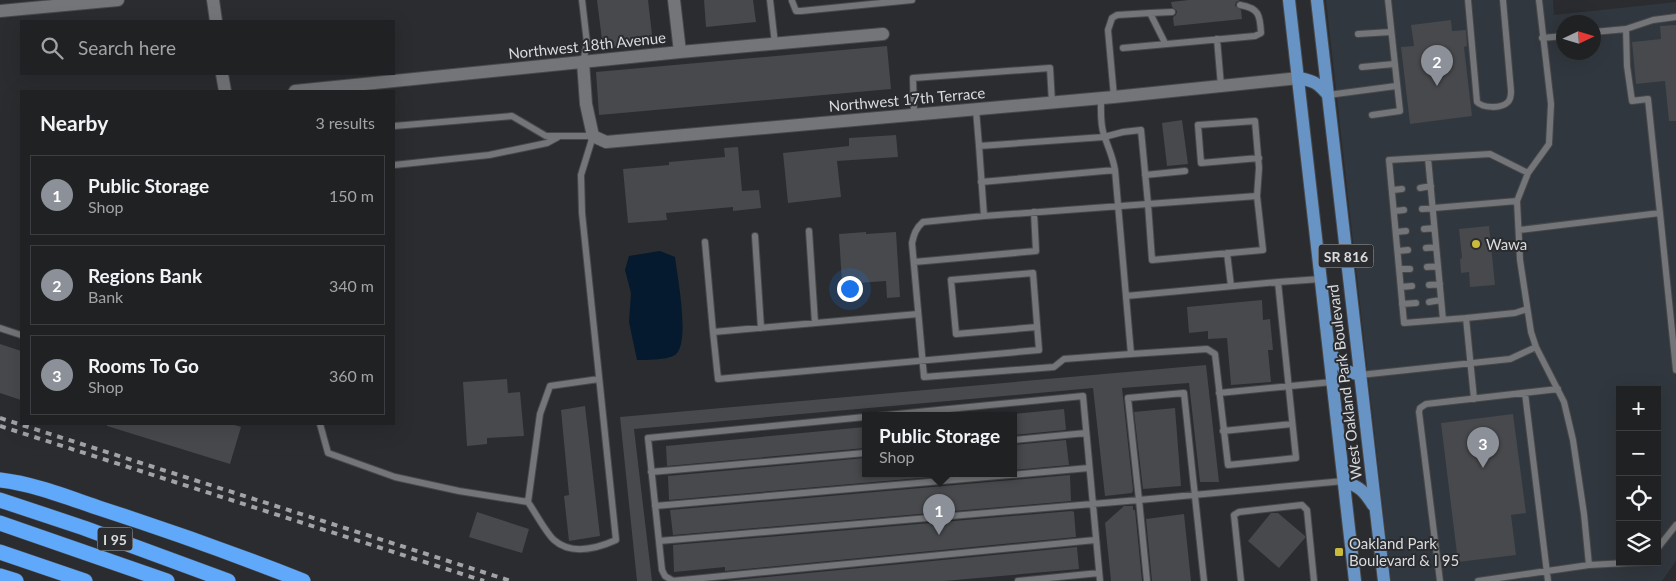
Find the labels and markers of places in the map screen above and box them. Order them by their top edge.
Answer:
pin: 2 [1421,45,1453,86]
place label: Wawa [1486,235,1527,253]
marker: Wawa [1470,238,1482,250]
pin: 3 [1467,427,1499,468]
pin: 1 [923,494,955,535]
place label: Oakland Park Boulevard & I 95 [1349,534,1459,569]
marker: Oakland Park Boulevard & I 95 [1333,546,1345,558]

